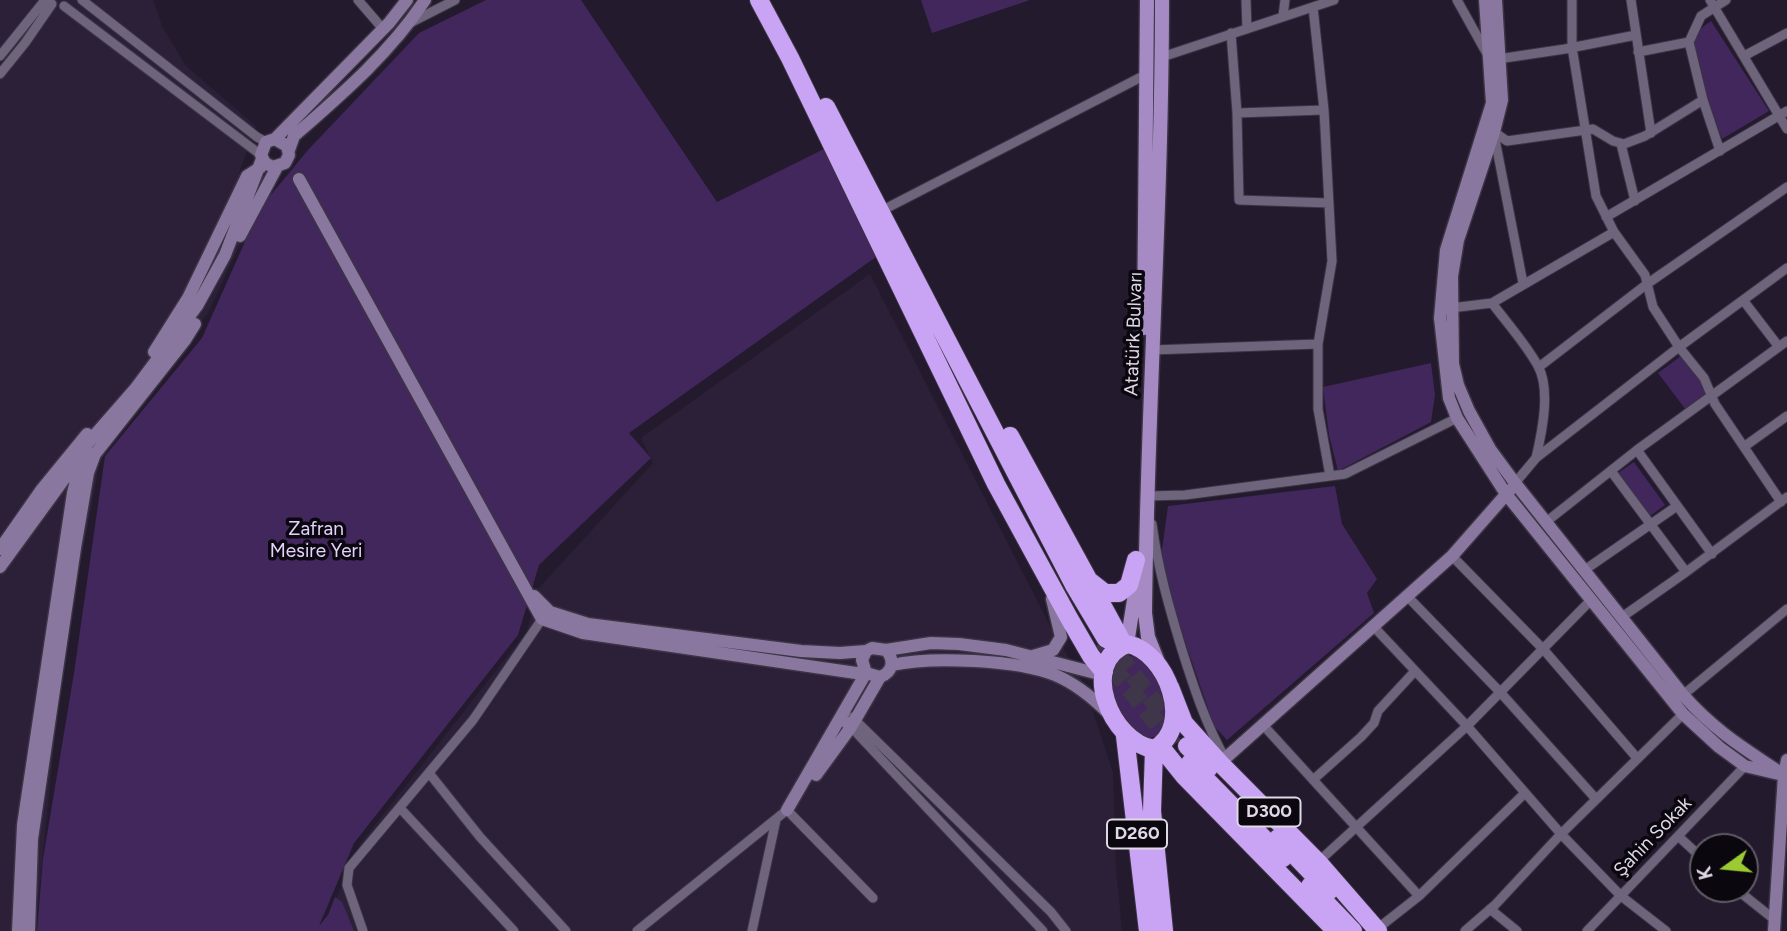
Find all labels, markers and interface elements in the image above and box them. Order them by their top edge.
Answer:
street label: Atatürk Bulvarı [1120,271,1148,397]
park label: Zafran Mesire Yeri [270,518,362,562]
street label: Şahin Sokak [1609,792,1697,882]
road number: D300 [1238,798,1300,826]
road number: D260 [1107,820,1167,848]
north arrow [1689,833,1759,903]
text: K [1692,864,1718,882]

